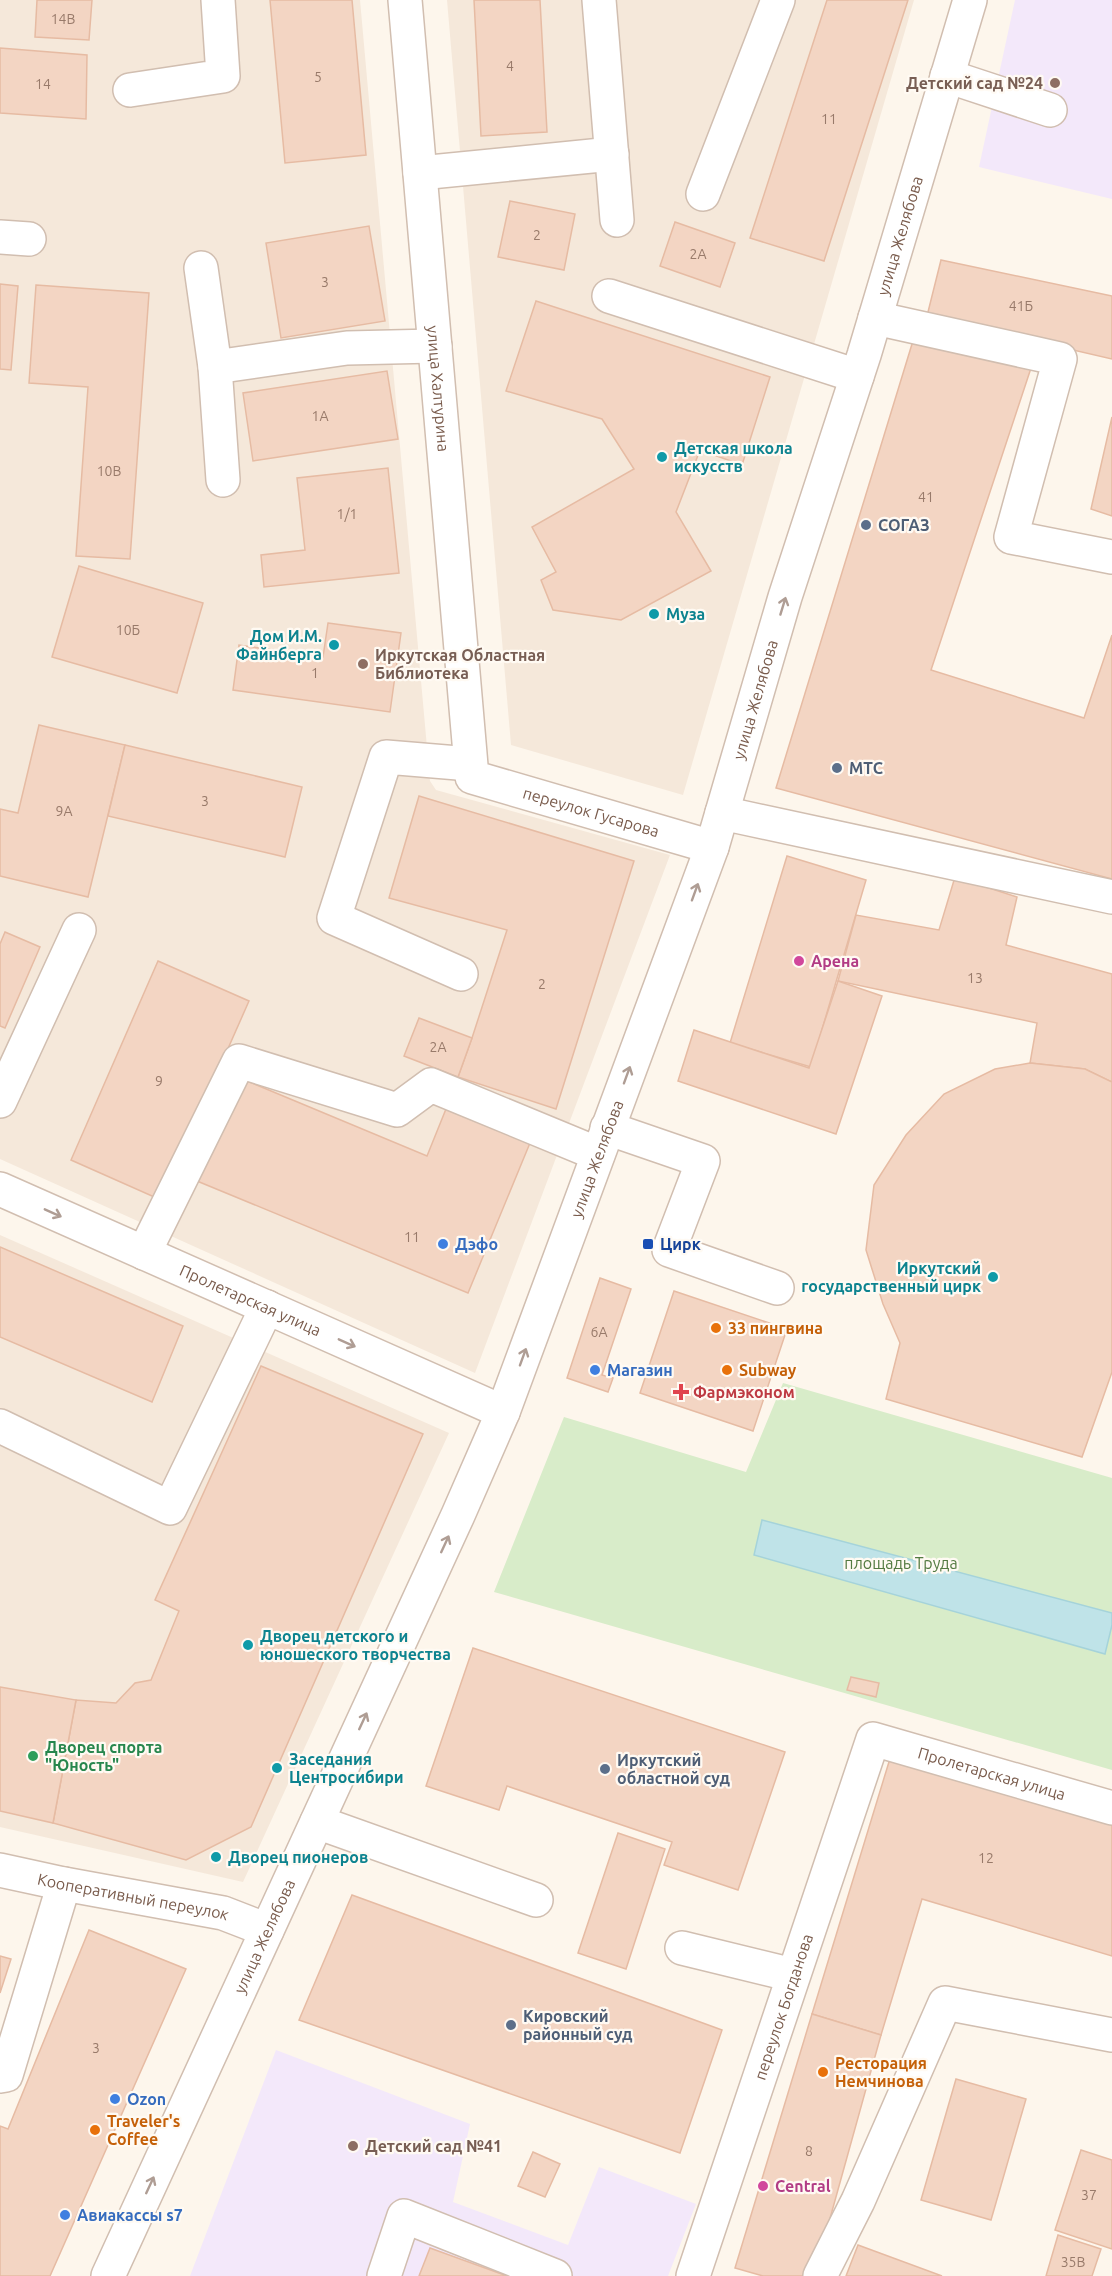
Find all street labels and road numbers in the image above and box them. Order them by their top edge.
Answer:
street label: улица Желябова [873,174,926,298]
street label: улица Халтурина [424,325,453,452]
street label: улица Желябова [729,638,781,762]
street label: переулок Гусарова [521,783,661,840]
street label: улица Желябова [567,1098,627,1220]
street label: Пролетарская улица [177,1261,324,1339]
street label: Пролетарская улица [916,1743,1068,1803]
street label: Кооперативный переулок [36,1869,232,1924]
street label: улица Желябова [230,1876,298,1996]
street label: переулок Богданова [750,1931,816,2082]

